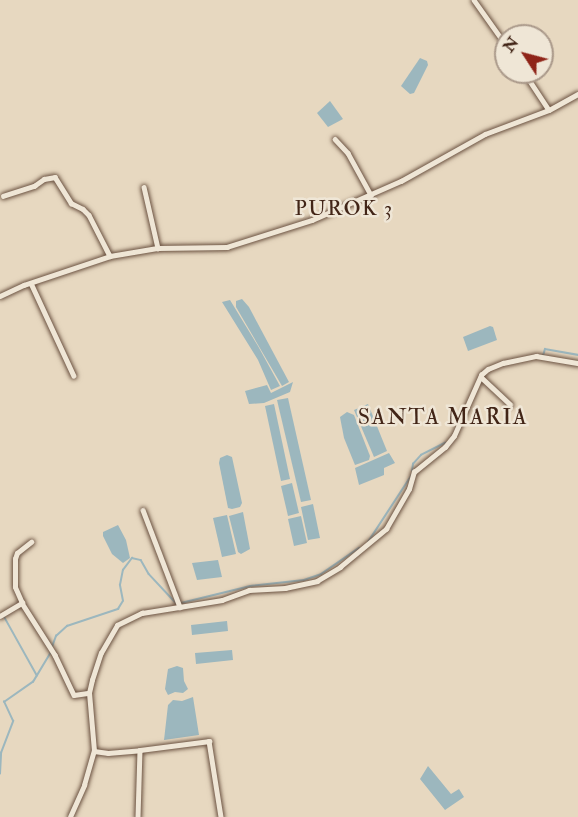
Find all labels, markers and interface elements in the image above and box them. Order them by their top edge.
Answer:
north arrow [494,24,554,84]
text: N [499,33,523,56]
district label: PUROK 3 [294,196,394,222]
district label: SANTA MARIA [358,405,528,431]

